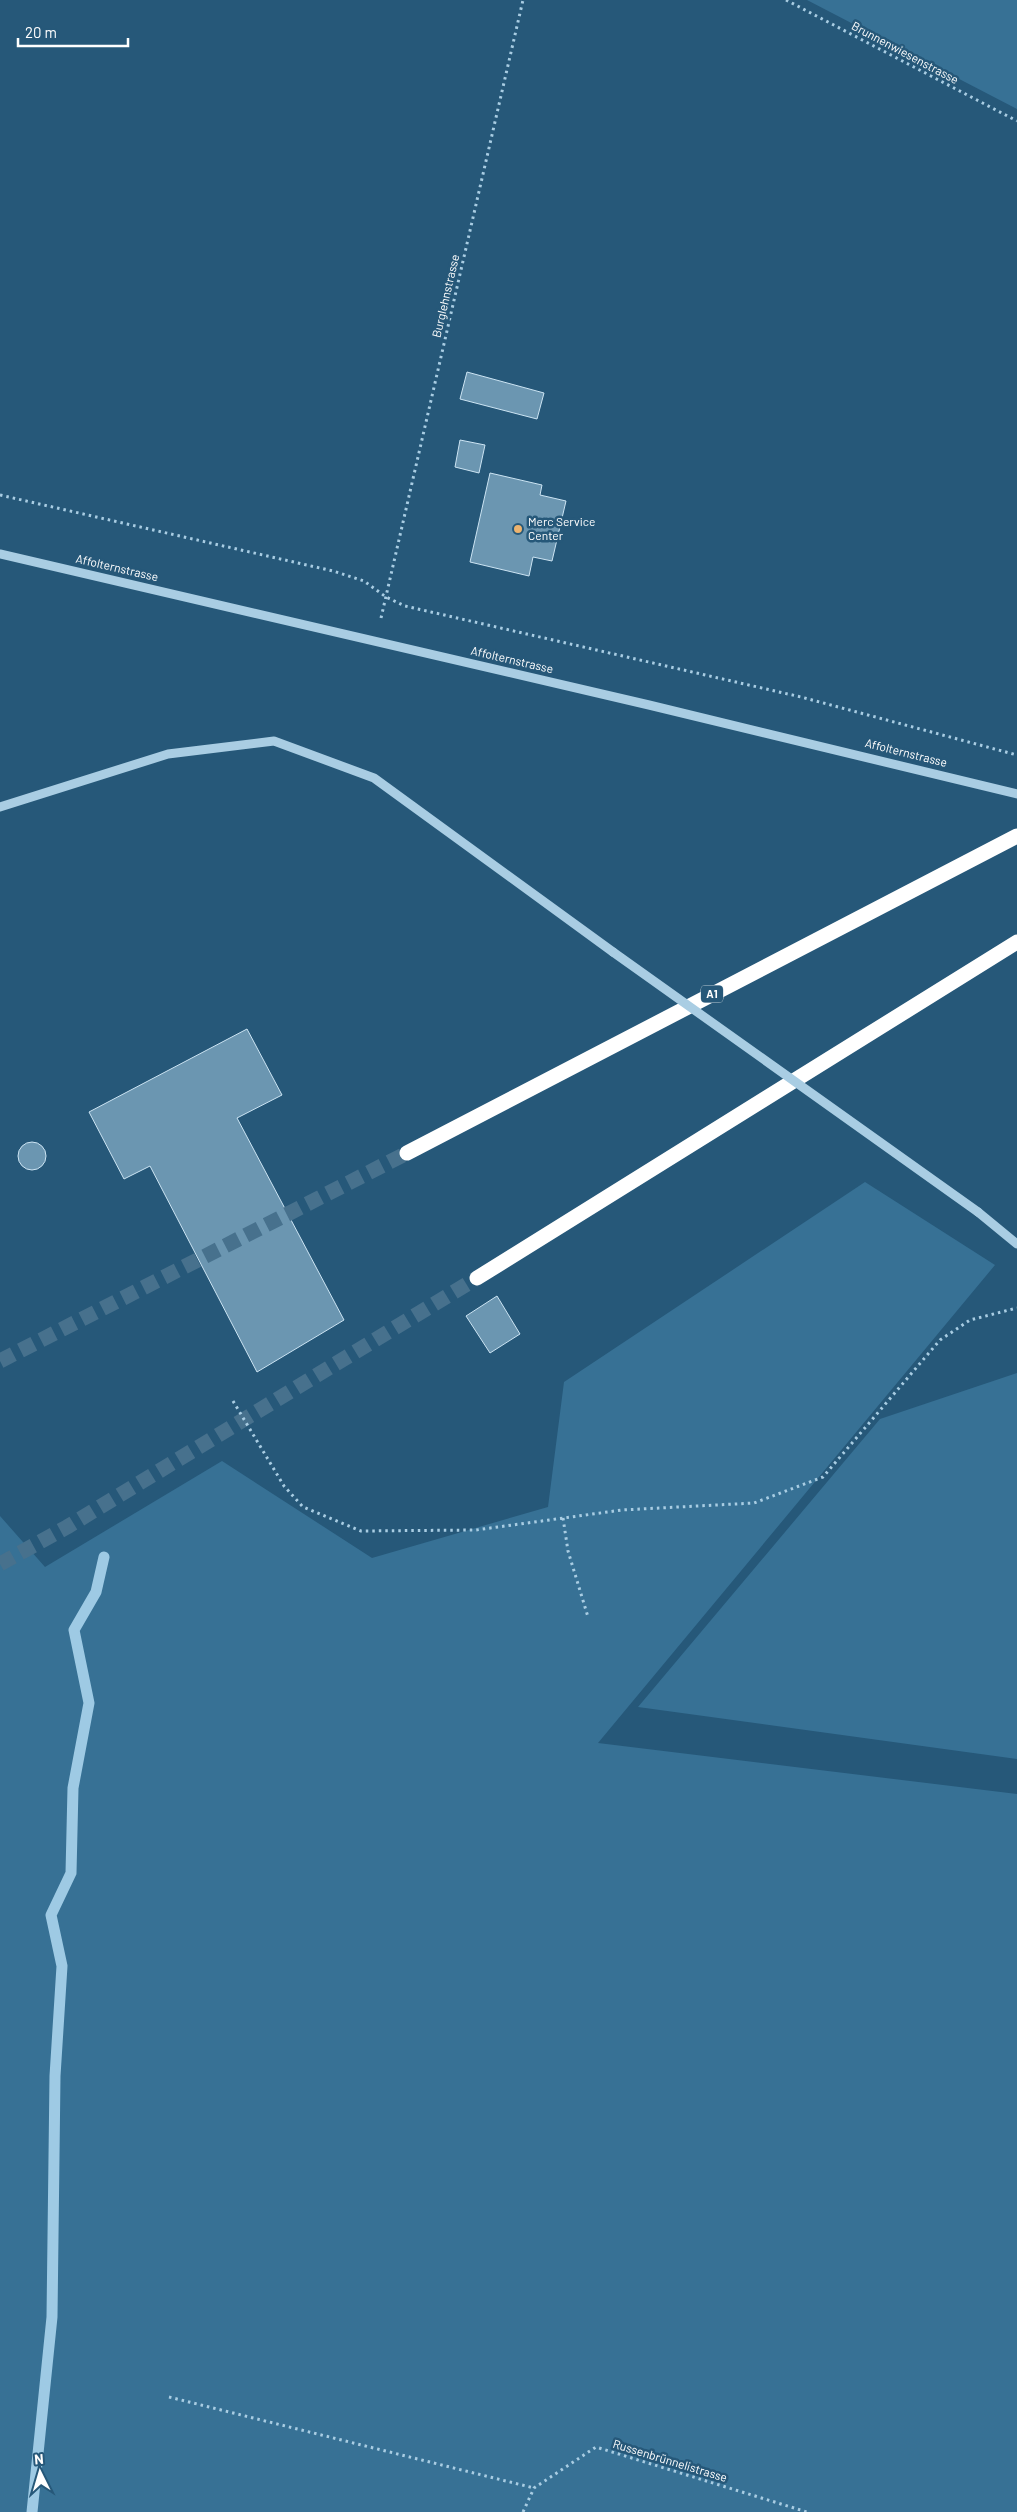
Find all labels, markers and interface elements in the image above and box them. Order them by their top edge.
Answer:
scale bar [18,15,128,47]
street label: Brunnenwiesenstrasse [850,18,961,86]
text: 20 m [25,23,57,41]
street label: Burglehnstrasse [429,253,461,339]
place label: Merc Service Center [528,514,595,542]
marker: Merc Service Center [512,523,524,535]
street label: Affolternstrasse [75,551,160,583]
street label: Affolternstrasse [470,643,555,675]
street label: Affolternstrasse [864,735,949,769]
road number: A1 [701,986,723,1002]
street label: Russenbrünnelistrasse [611,2436,729,2484]
north arrow [15,2447,65,2497]
text: N [33,2450,44,2467]

